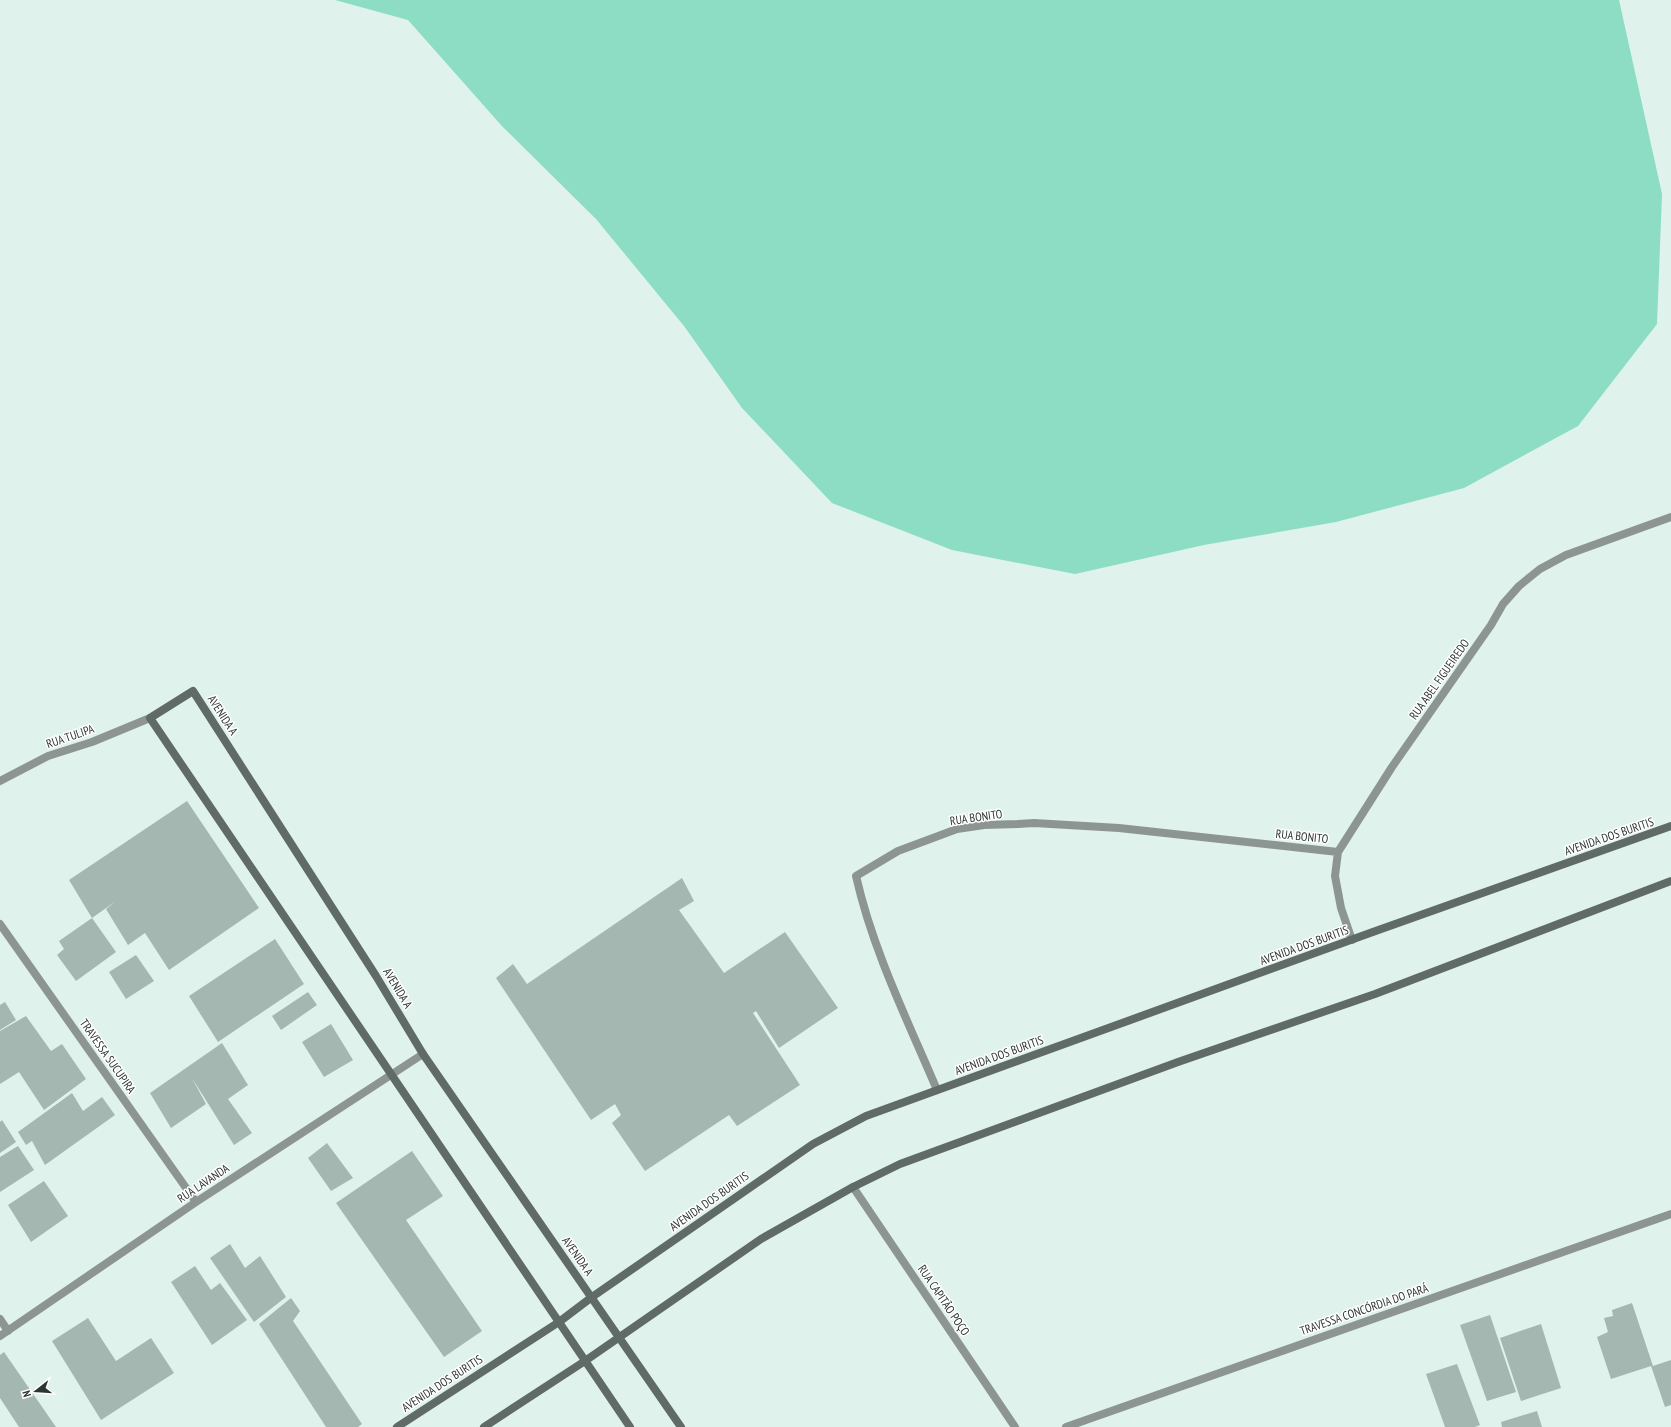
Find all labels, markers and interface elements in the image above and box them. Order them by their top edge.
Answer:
street label: RUA ABEL FIGUEIREDO [1406,636,1473,722]
street label: AVENIDA A [205,692,242,738]
street label: RUA TULIPA [44,721,96,751]
street label: RUA BONITO [949,806,1004,828]
street label: AVENIDA DOS BURITIS [1562,814,1656,858]
street label: RUA BONITO [1275,826,1329,846]
street label: AVENIDA DOS BURITIS [1258,922,1350,968]
street label: AVENIDA A [380,965,416,1011]
street label: TRAVESSA SUCUPIRA [77,1016,139,1096]
street label: AVENIDA DOS BURITIS [953,1032,1045,1078]
street label: RUA LAVANDA [174,1160,232,1206]
street label: AVENIDA DOS BURITIS [666,1168,752,1234]
street label: AVENIDA A [559,1234,597,1279]
street label: RUA CAPITÃO POÇO [915,1262,973,1338]
street label: TRAVESSA CONCÓRDIA DO PARÁ [1298,1280,1430,1338]
street label: AVENIDA DOS BURITIS [399,1351,485,1415]
north arrow [16,1371,56,1411]
text: N [19,1389,34,1399]

